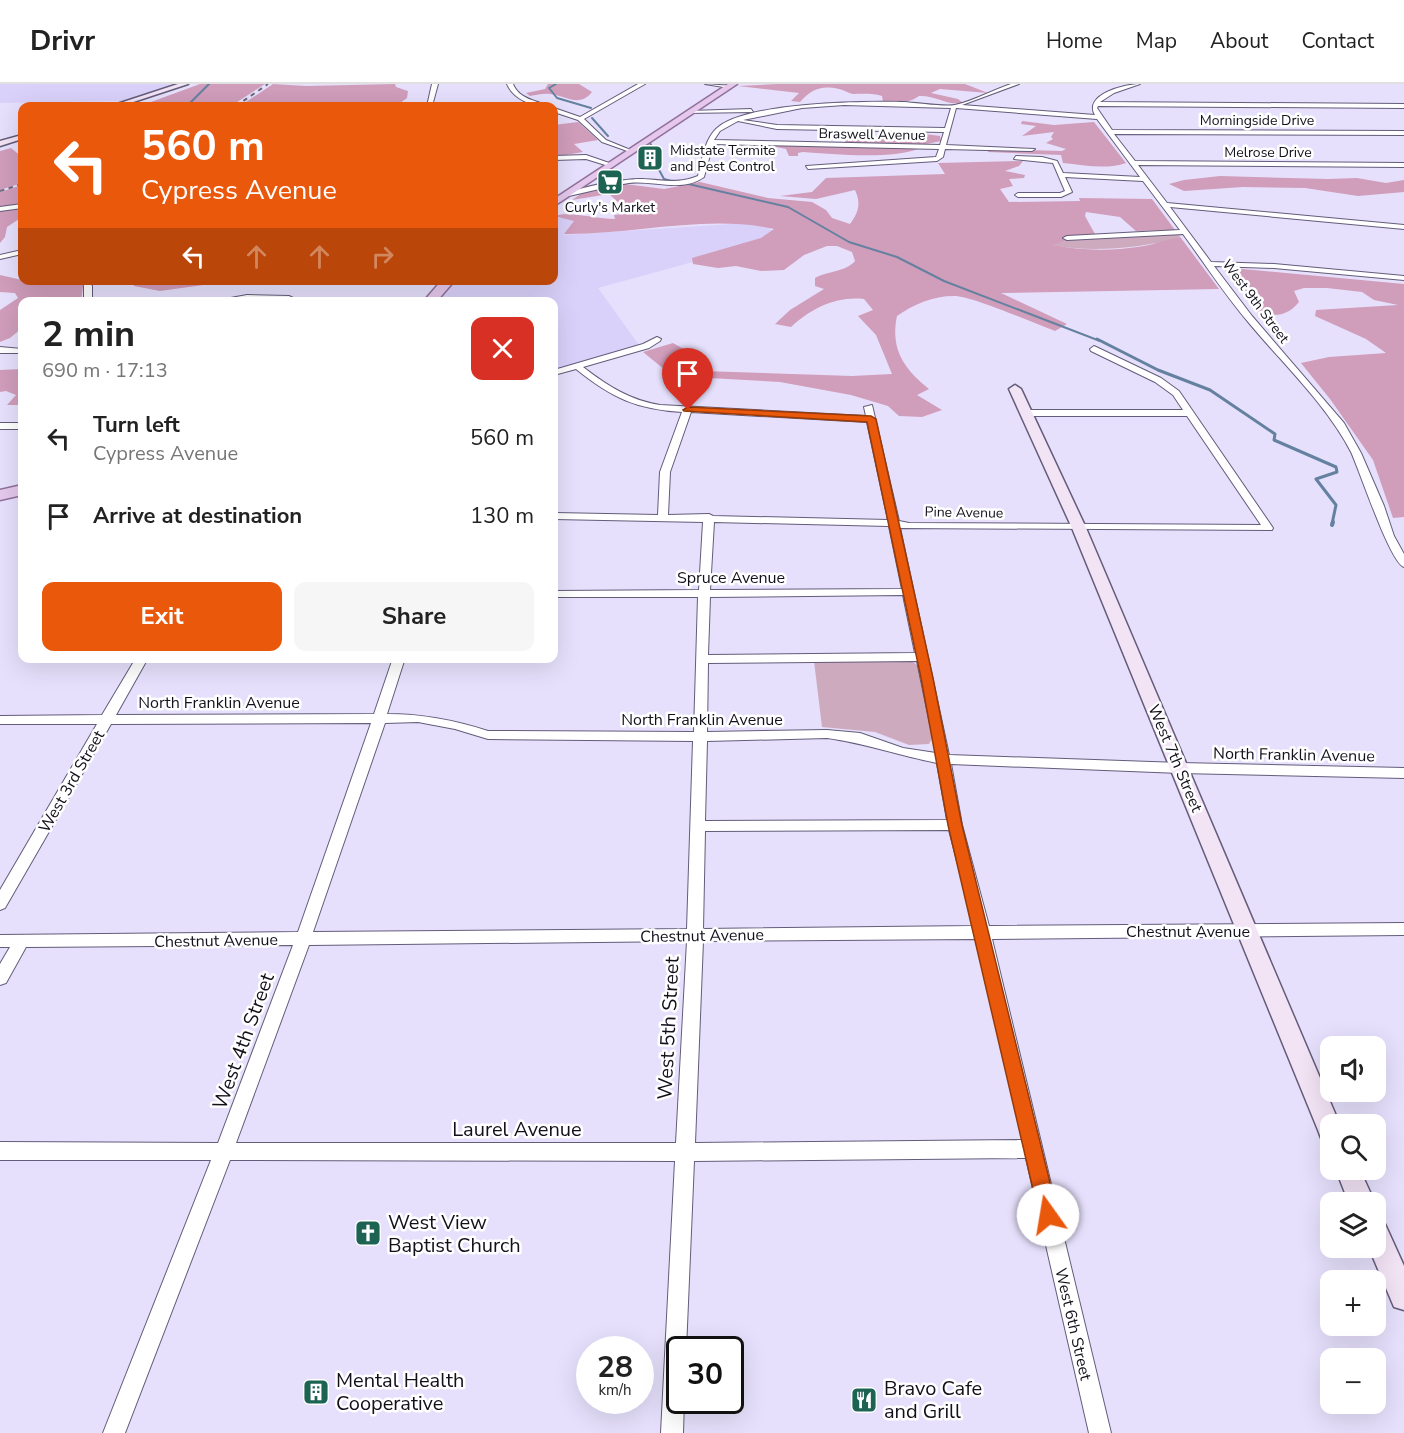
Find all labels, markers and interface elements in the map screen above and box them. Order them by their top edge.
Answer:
text: Drivr [30,22,95,60]
text: Home [1046,27,1103,55]
text: Map [1136,27,1177,55]
text: About [1210,27,1268,55]
text: Contact [1301,27,1374,55]
street label: Morningside Drive [1200,111,1314,130]
text: 560 m [141,118,265,175]
street label: Braswell Avenue [818,124,926,145]
icon: left [42,126,120,204]
place label: Midstate Termite and Pest Control [670,141,776,176]
building icon: Midstate Termite and Pest Control [635,143,665,173]
street label: Melrose Drive [1224,143,1312,162]
supermarket icon: Curly's Market [595,167,625,197]
text: Cypress Avenue [141,172,337,209]
place label: Curly's Market [565,198,655,217]
icon: left [177,240,210,273]
icon: ahead [240,240,273,273]
icon: ahead [303,240,336,273]
icon: right [366,240,399,273]
street label: West 9th Street [1218,256,1293,347]
text: 2 min [42,310,135,359]
button: close [471,317,534,380]
pin [662,348,713,410]
text: 690 m · 17:13 [42,357,168,384]
icon: arrive [671,357,704,390]
text: Turn left [93,410,180,440]
icon: left [42,422,75,455]
text: 560 m [470,423,534,453]
text: Cypress Avenue [93,440,238,467]
icon: arrive [42,500,75,533]
text: Arrive at destination [93,501,302,531]
text: 130 m [470,501,534,531]
street label: Pine Avenue [924,502,1004,523]
street label: Spruce Avenue [677,567,785,589]
button: Exit [42,582,282,651]
button: Share [294,582,534,651]
street label: North Franklin Avenue [138,692,300,714]
street label: West 7th Street [1143,701,1208,816]
street label: North Franklin Avenue [621,709,783,731]
street label: West 3rd Street [34,726,110,837]
street label: North Franklin Avenue [1213,743,1375,767]
street label: Chestnut Avenue [1126,921,1250,943]
street label: Chestnut Avenue [640,924,764,948]
street label: Chestnut Avenue [154,929,278,953]
street label: West 5th Street [651,955,686,1100]
street label: West 4th Street [206,968,281,1113]
map controls [1320,1036,1386,1414]
button: sound [1320,1036,1386,1102]
button: search [1320,1114,1386,1180]
street label: Laurel Avenue [452,1116,582,1143]
position arrow [1016,1183,1080,1247]
button: layers [1320,1192,1386,1258]
place label: West View Baptist Church [388,1209,521,1259]
church icon: West View Baptist Church [353,1218,383,1248]
street label: West 6th Street [1049,1266,1097,1383]
button: + [1320,1270,1386,1336]
speed limit sign: 30 [666,1336,744,1414]
text: 28 [597,1347,633,1388]
button: − [1320,1348,1386,1414]
place label: Mental Health Cooperative [336,1367,464,1417]
place label: Bravo Cafe and Grill [884,1375,982,1425]
building icon: Mental Health Cooperative [301,1377,331,1407]
text: km/h [598,1380,632,1400]
restaurant icon: Bravo Cafe and Grill [849,1385,879,1415]

